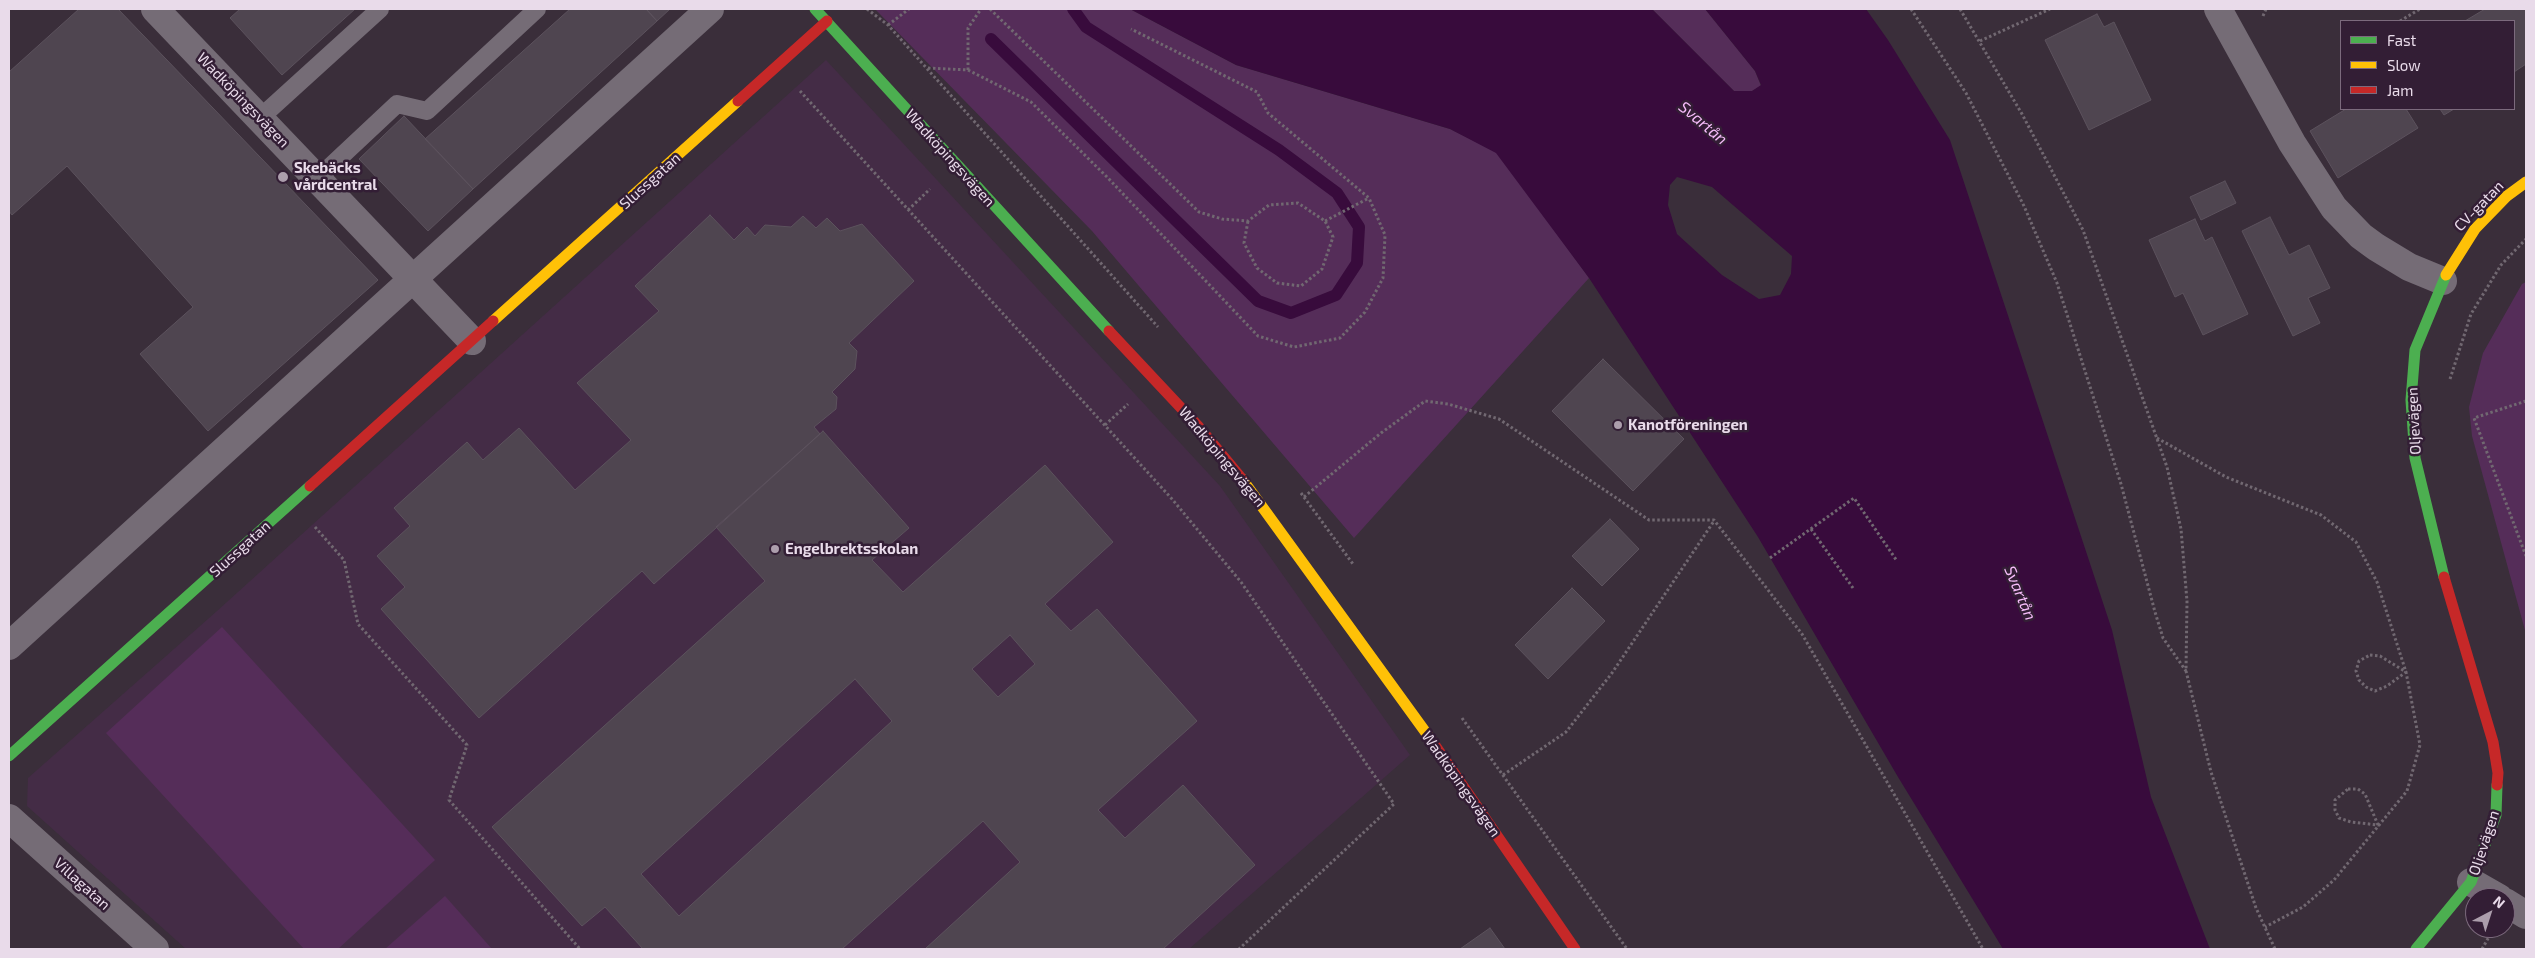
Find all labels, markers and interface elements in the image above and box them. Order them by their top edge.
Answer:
legend [2340,20,2515,110]
text: Fast [2387,31,2416,49]
street label: Wadköpingsvägen [193,49,293,151]
text: Slow [2387,56,2421,74]
text: Jam [2387,81,2413,99]
water label: Svartån [1675,97,1731,149]
street label: Wadköpingsvägen [901,106,999,210]
street label: Slussgatan [616,149,684,213]
place label: Skebäcks vårdcentral [294,159,377,194]
marker: Skebäcks vårdcentral [276,170,290,184]
street label: CV-gatan [2451,177,2507,235]
street label: Oljevägen [2403,387,2425,455]
street label: Wadköpingsvägen [1175,403,1269,511]
place label: Kanotföreningen [1628,416,1748,434]
marker: Kanotföreningen [1612,419,1624,431]
street label: Slussgatan [206,517,274,581]
place label: Engelbrektsskolan [785,540,918,558]
marker: Engelbrektsskolan [769,543,781,555]
water label: Svartån [2000,563,2040,623]
street label: Wadköpingsvägen [1418,728,1504,840]
street label: Oljevägen [2465,808,2503,878]
street label: Villagatan [50,854,114,914]
north arrow [2465,888,2515,938]
text: N [2490,892,2509,912]

